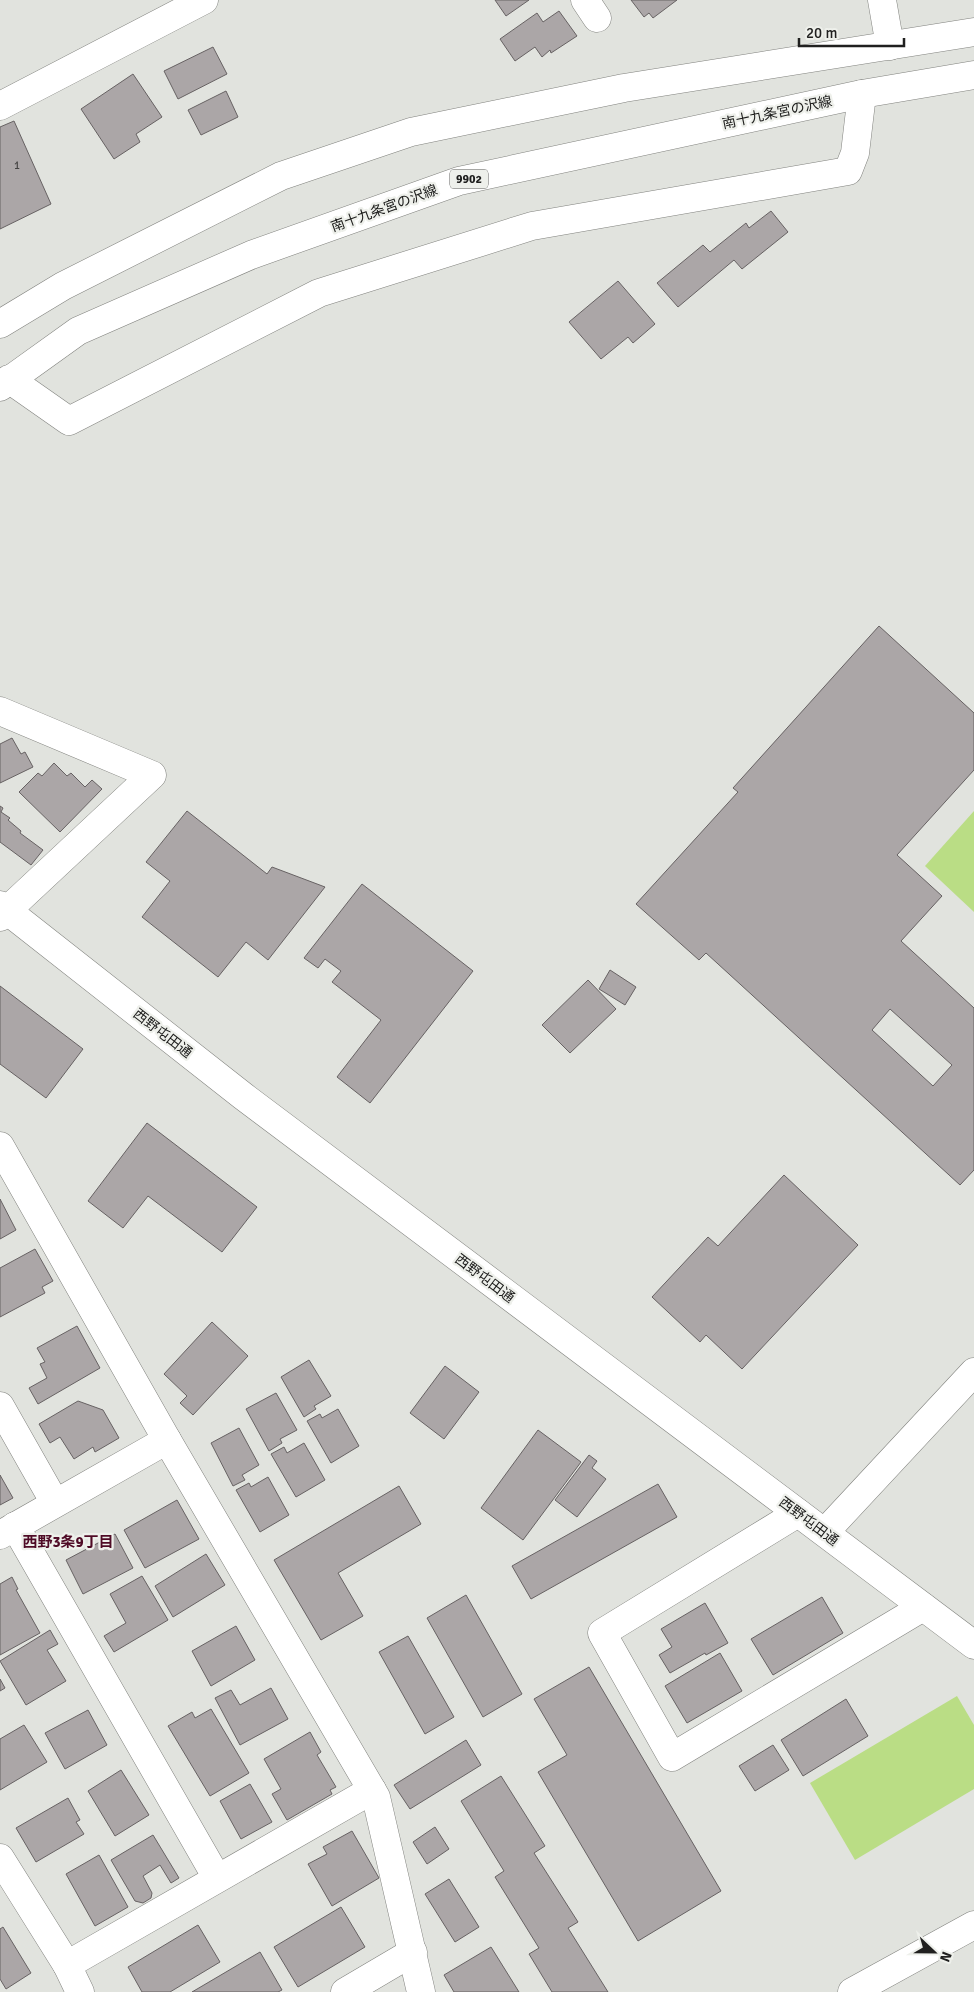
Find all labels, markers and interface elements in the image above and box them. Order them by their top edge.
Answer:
scale bar [799,15,904,47]
text: 20 m [806,24,837,42]
street label: 南十九条宮の沢線 [721,93,834,132]
house number: 1 [14,159,20,172]
road number: 9902 [450,170,488,188]
street label: 南十九条宮の沢線 [329,181,440,236]
street label: 西野屯田通 [130,1005,196,1062]
street label: 西野屯田通 [452,1251,518,1306]
street label: 西野屯田通 [776,1494,842,1549]
district label: 西野3条9丁目 [22,1533,114,1551]
north arrow [909,1927,959,1977]
text: N [936,1949,955,1964]

